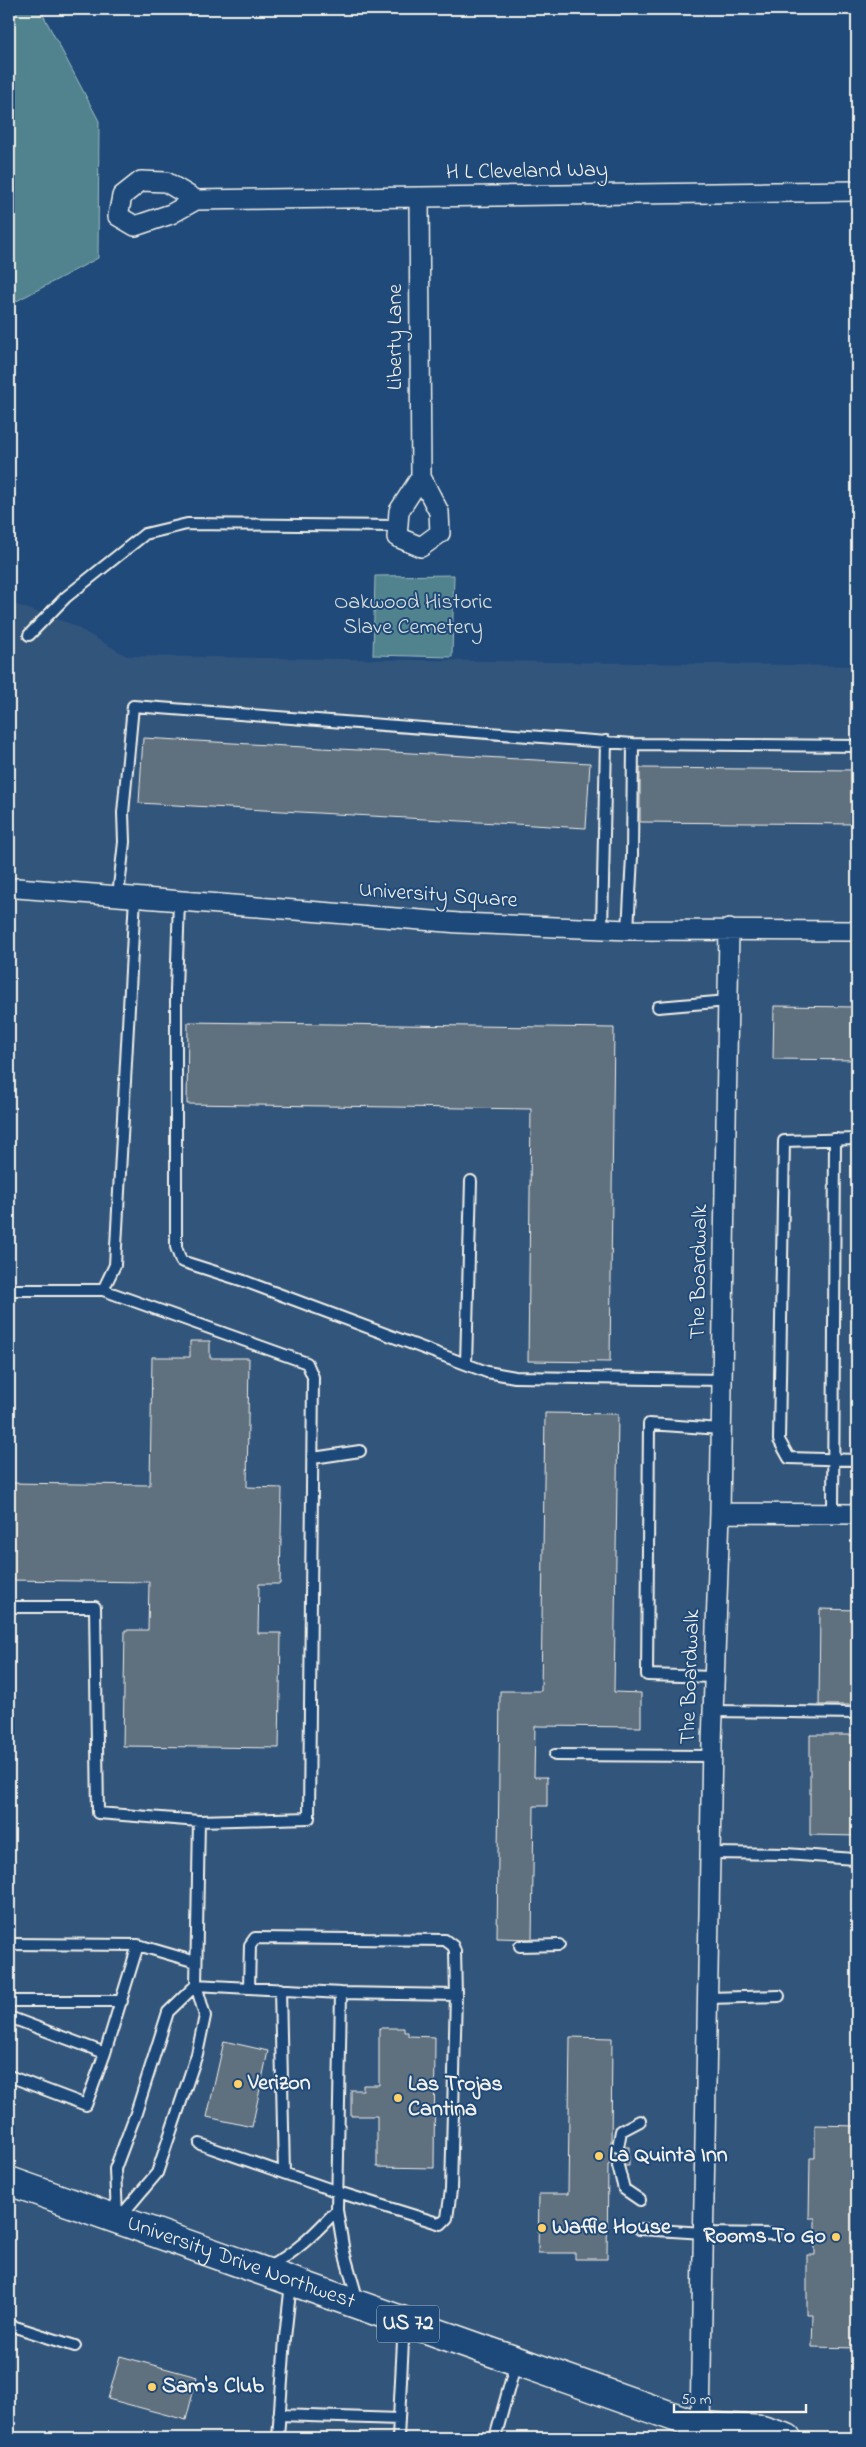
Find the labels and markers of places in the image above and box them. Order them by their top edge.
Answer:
place label: Verizon [247,2068,311,2100]
place label: Las Trojas Cantina [408,2069,503,2126]
marker: Verizon [232,2078,244,2090]
marker: Las Trojas Cantina [392,2092,404,2104]
place label: La Quinta Inn [609,2140,728,2172]
marker: La Quinta Inn [593,2150,605,2162]
place label: Waffle House [552,2212,672,2244]
place label: Rooms To Go [703,2221,826,2253]
marker: Waffle House [536,2222,548,2234]
marker: Rooms To Go [830,2231,842,2243]
place label: Sam's Club [162,2371,264,2403]
marker: Sam's Club [146,2381,158,2393]

